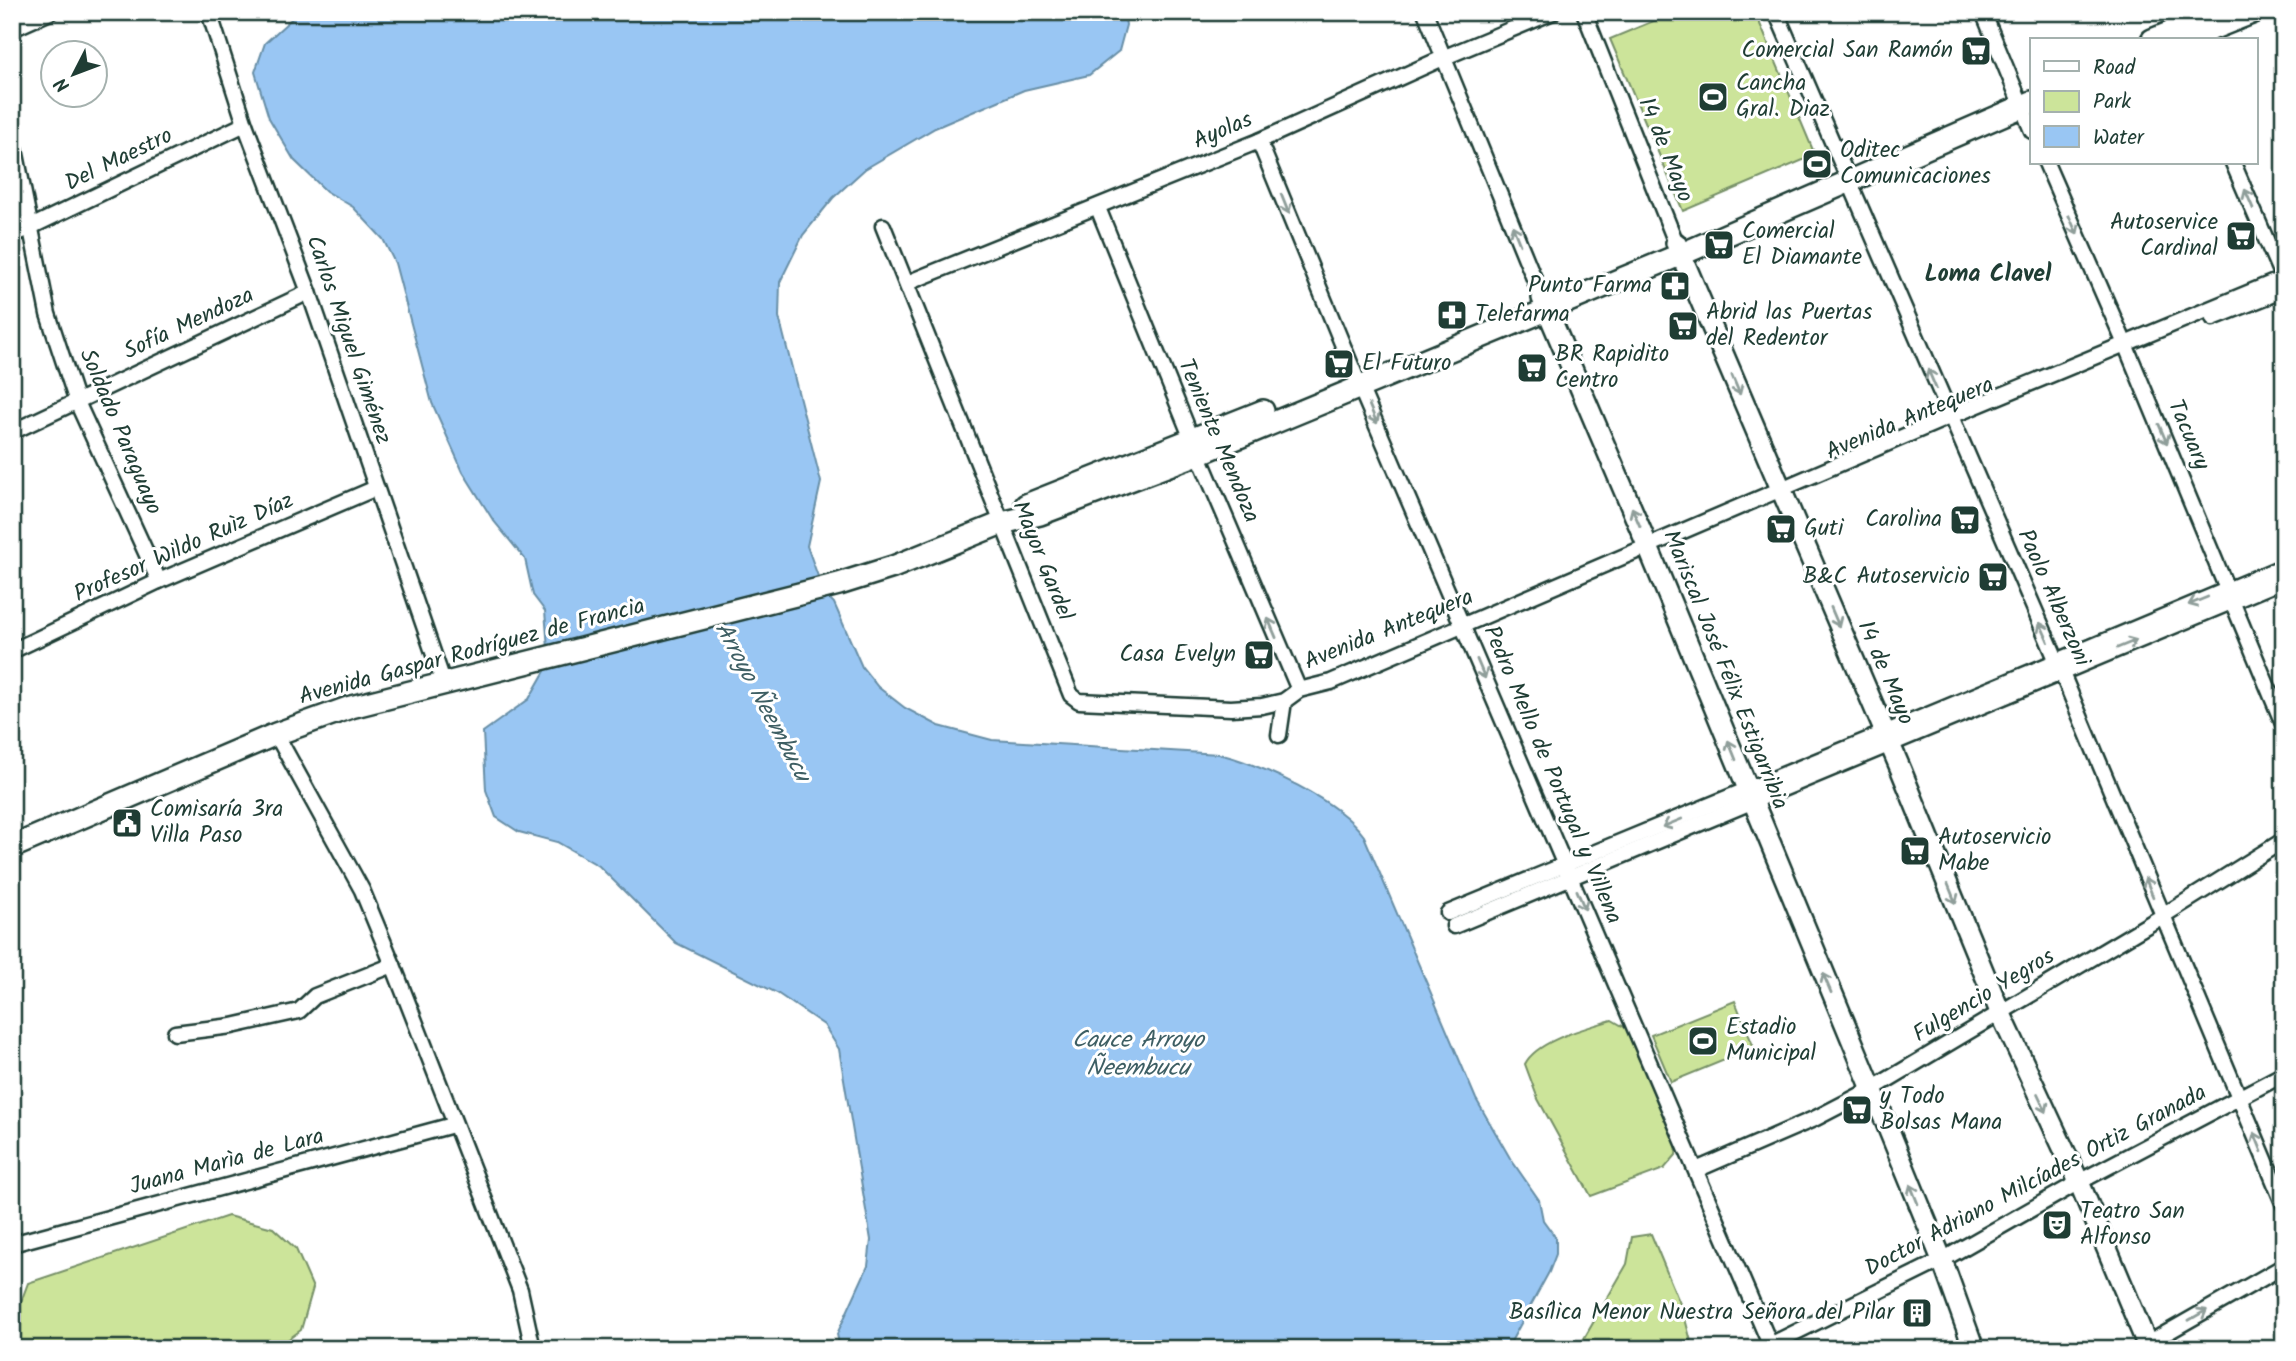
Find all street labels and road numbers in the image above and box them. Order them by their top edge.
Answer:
street label: 14 de Mayo [1628,92,1702,208]
street label: Ayolas [1188,102,1258,160]
street label: Del Maestro [59,118,179,202]
street label: Carlos Miguel Giménez [295,231,401,449]
street label: Sofía Mendoza [118,278,260,370]
street label: Soldado Paraguayo [69,343,171,521]
street label: Teniente Mendoza [1167,353,1269,529]
street label: Avenida Antequera [1820,367,2000,471]
street label: Tacuary [2157,394,2219,476]
street label: Profesor Wildo Ruìz Díaz [68,483,300,613]
street label: Mayor Gardel [1002,495,1083,627]
street label: Paolo Alberzoni [2007,524,2100,674]
street label: Mariscal José Félix Estigarribia [1652,525,1798,815]
street label: Avenida Antequera [1299,580,1479,680]
street label: Avenida Gaspar Rodríguez de Francia [295,588,649,716]
street label: 14 de Mayo [1847,615,1923,731]
street label: Pedro Mello de Portugal y Villena [1473,620,1631,930]
street label: Fulgencio Yegros [1906,939,2062,1053]
street label: Doctor Adriano Milcíades Ortiz Granada [1859,1075,2213,1287]
street label: Juana Marìa de Lara [126,1119,328,1205]

